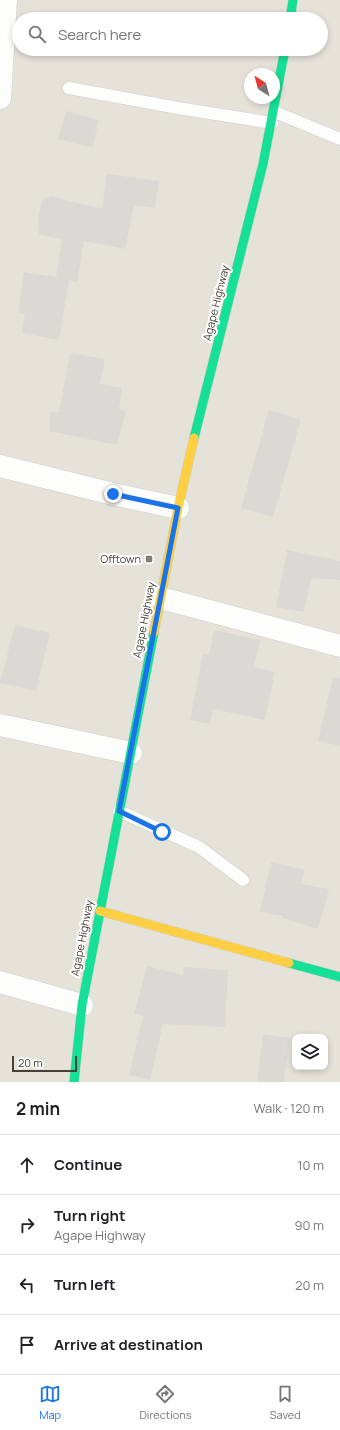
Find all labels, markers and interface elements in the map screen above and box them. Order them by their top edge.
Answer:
search box [12,12,328,56]
icon: search [26,23,48,45]
text: Search here [58,24,141,45]
north arrow [244,68,280,104]
street label: Agape Highway [199,263,232,342]
route end [104,485,122,503]
place label: Offtown [100,551,141,566]
marker: Offtown [144,554,154,564]
street label: Agape Highway [129,580,158,659]
route start [153,823,171,841]
street label: Agape Highway [67,898,96,977]
map controls [292,1034,328,1070]
button: layers [292,1034,328,1070]
scale bar [12,1054,77,1073]
text: 20 m [18,1055,43,1070]
text: 2 min [16,1097,60,1120]
text: Walk · 120 m [254,1099,324,1117]
icon: ahead [16,1154,38,1176]
text: Continue [54,1154,122,1175]
text: 10 m [297,1156,324,1174]
text: Turn right [54,1205,125,1226]
icon: right [16,1214,38,1236]
text: 90 m [294,1216,324,1234]
text: Agape Highway [54,1226,146,1244]
icon: left [16,1274,38,1296]
text: Turn left [54,1274,116,1295]
text: 20 m [295,1276,324,1294]
icon: arrive [16,1334,38,1356]
text: Arrive at destination [54,1334,203,1355]
tab: Map [39,1383,61,1422]
tab: Directions [139,1383,192,1422]
tab: Saved [270,1383,301,1422]

